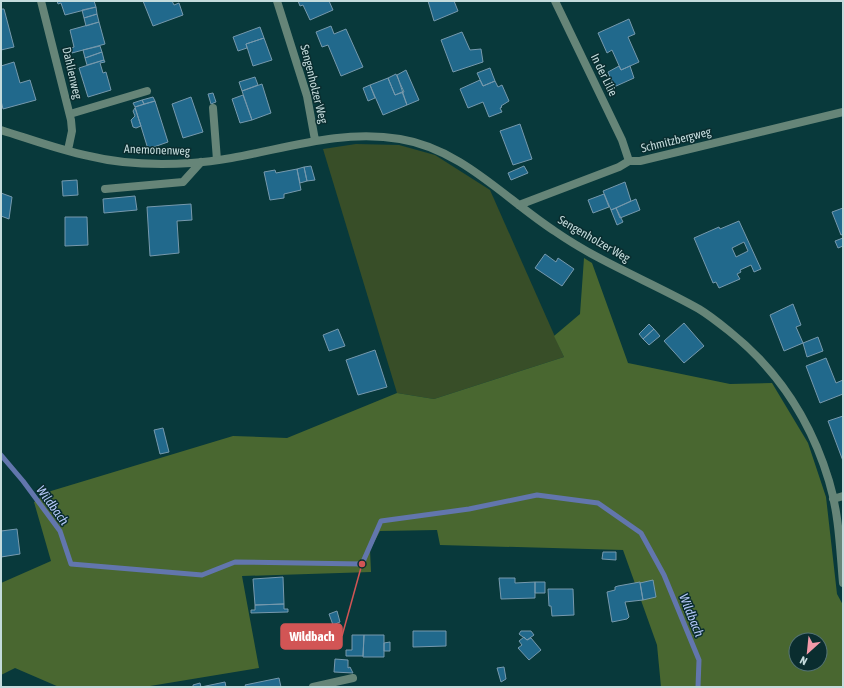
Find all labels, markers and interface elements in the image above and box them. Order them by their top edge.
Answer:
street label: Sengenholzer Weg [297,43,331,126]
street label: Dahlienweg [59,46,85,101]
street label: In der Lilie [588,51,620,99]
street label: Schmitzbergweg [640,124,713,155]
street label: Anemonenweg [124,142,191,158]
street label: Sengenholzer Weg [555,213,633,266]
water label: Wildbach [33,483,72,529]
water label: Wildbach [676,591,707,640]
callout: Wildbach [281,624,342,649]
text: Wildbach [288,629,335,644]
north arrow [788,632,828,672]
text: N [798,654,809,668]

